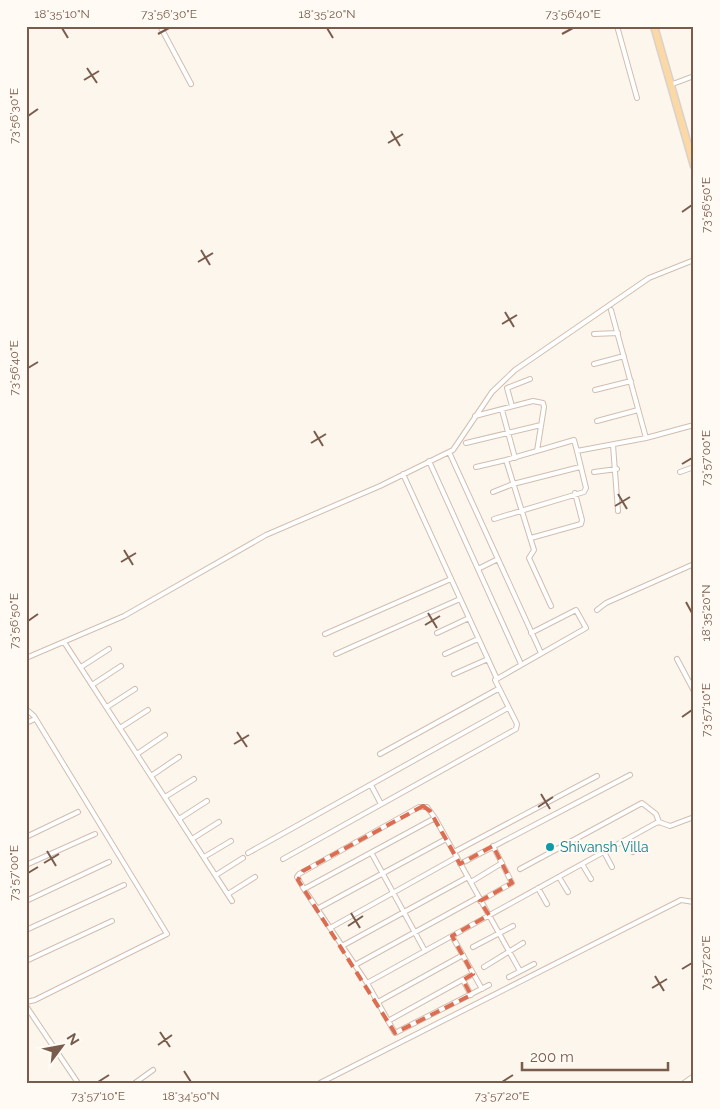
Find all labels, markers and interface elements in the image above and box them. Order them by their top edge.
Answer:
text: 18°35'10"N [34,7,90,21]
text: 73°56'30"E [141,7,197,21]
text: 18°35'20"N [299,7,355,21]
text: 73°56'40"E [545,7,601,21]
text: 73°56'30"E [7,88,21,144]
text: 73°56'50"E [699,177,713,233]
text: 73°56'40"E [7,340,21,396]
text: 73°57'00"E [699,430,713,486]
text: 18°35'20"N [699,585,713,641]
text: 73°56'50"E [7,593,21,649]
text: 73°57'10"E [699,683,713,737]
place label: Shivansh Villa [560,839,649,855]
marker: Shivansh Villa [544,841,556,853]
text: 73°57'00"E [7,845,21,901]
text: 73°57'20"E [699,935,713,991]
north arrow [38,1022,88,1072]
text: N [63,1030,83,1048]
scale bar [522,1039,669,1071]
text: 200 m [530,1048,574,1066]
text: 73°57'10"E [71,1089,125,1103]
text: 18°34'50"N [163,1089,219,1103]
text: 73°57'20"E [474,1089,530,1103]

